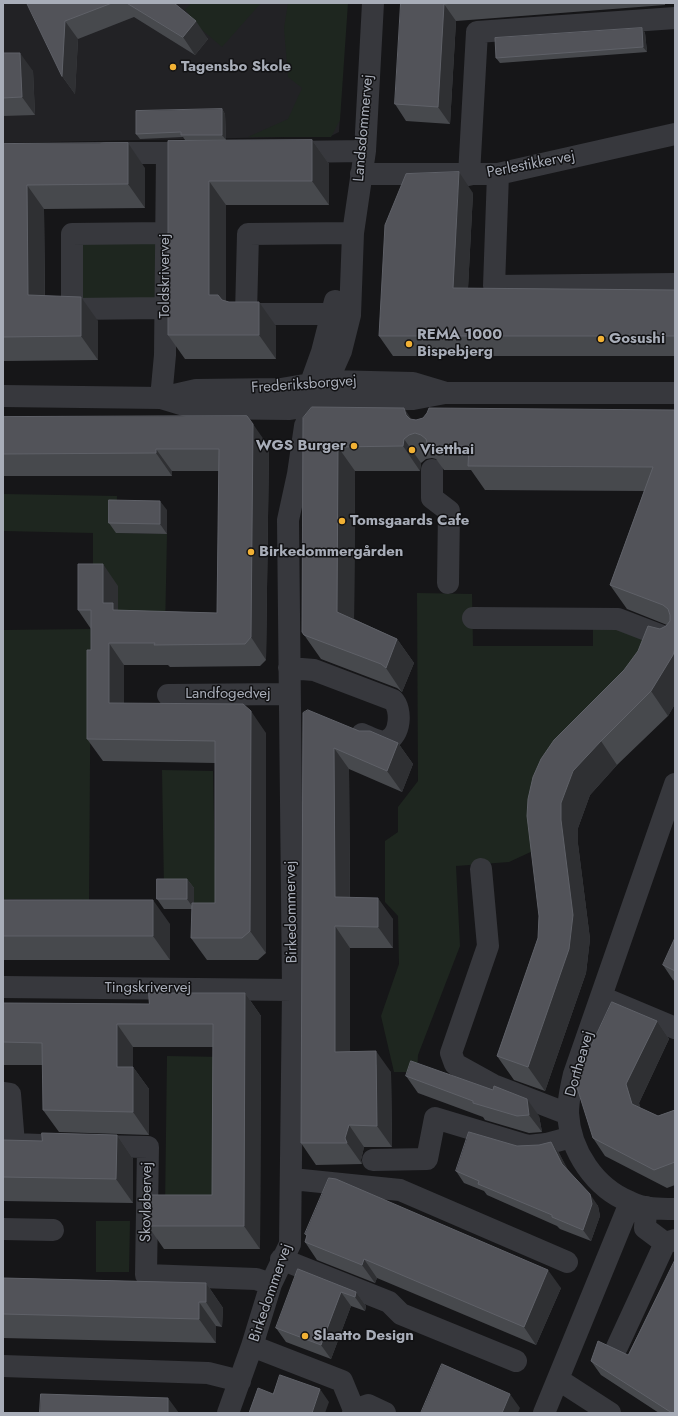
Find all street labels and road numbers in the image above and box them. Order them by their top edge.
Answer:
street label: Landsdommervej [350,74,378,182]
street label: Perlestikkervej [485,148,577,182]
street label: Toldskrivervej [156,234,174,318]
street label: Frederiksborgvej [251,372,357,398]
street label: Landfogedvej [185,685,271,703]
street label: Birkedommervej [282,860,302,964]
street label: Tingskrivervej [105,979,191,997]
street label: Dortheavej [562,1029,598,1099]
street label: Skovløbervej [137,1162,157,1242]
street label: Birkedommervej [246,1241,296,1345]

